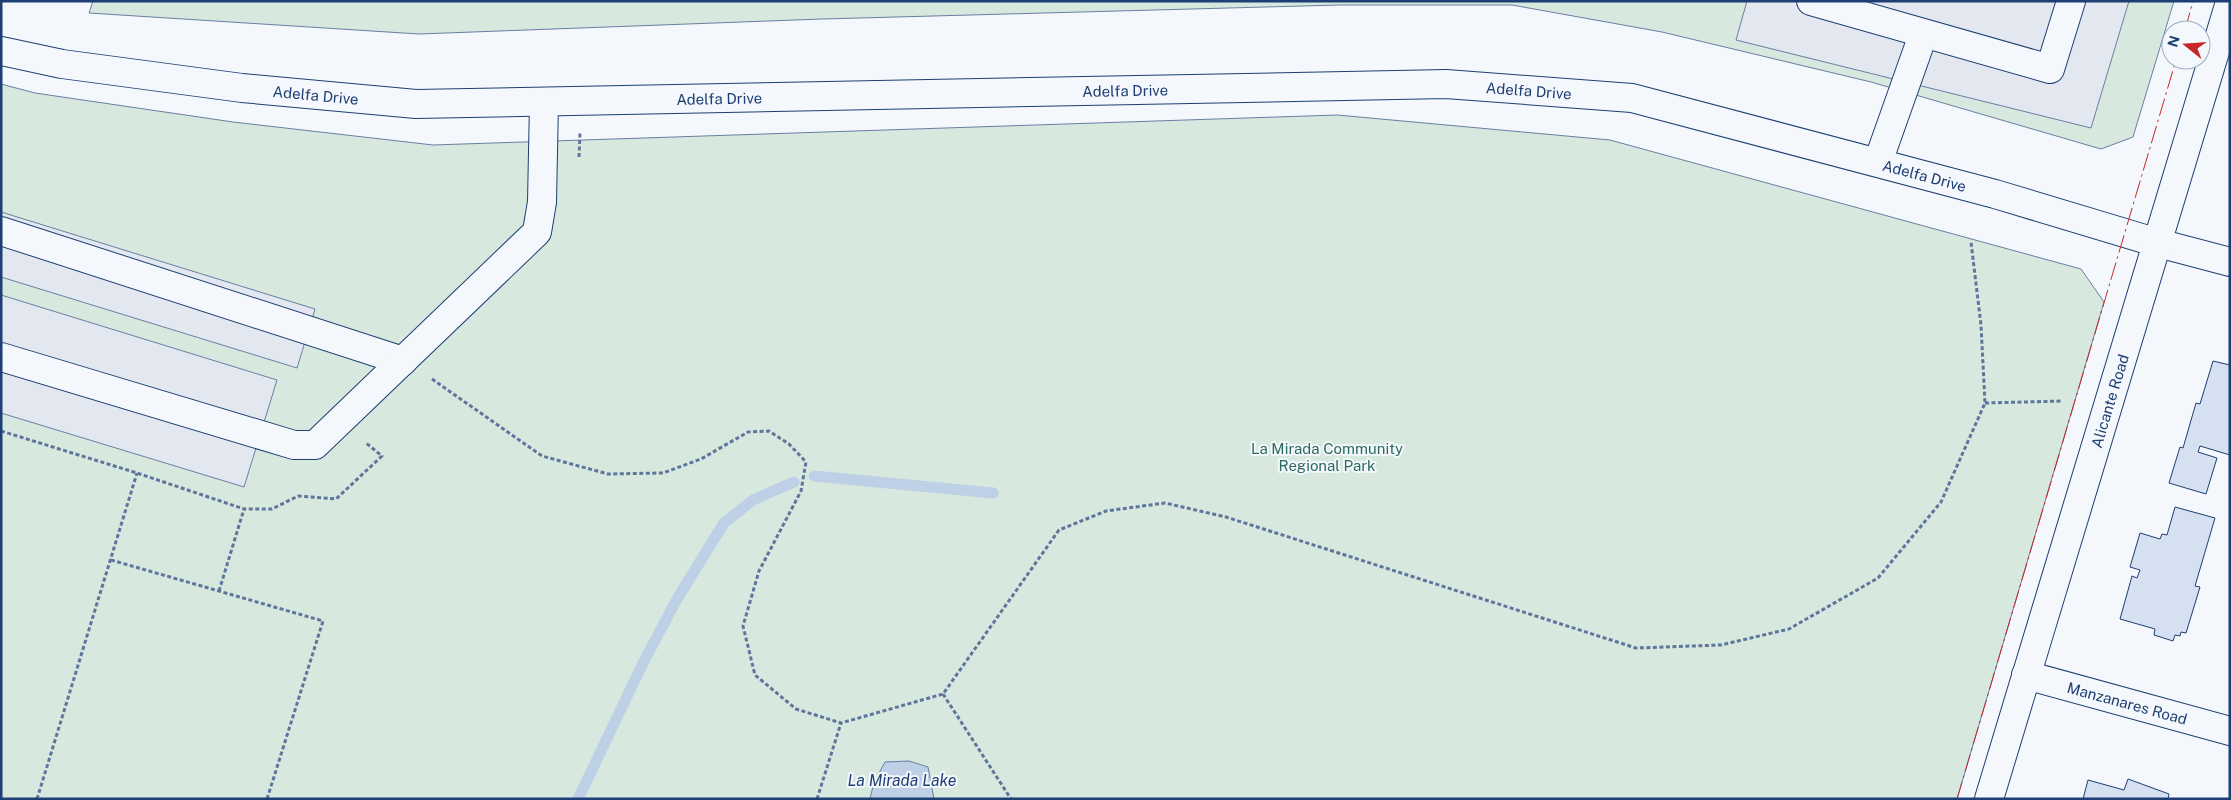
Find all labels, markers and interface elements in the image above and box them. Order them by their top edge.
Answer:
north arrow [2161,20,2211,70]
text: N [2164,34,2183,49]
street label: Adelfa Drive [1485,79,1572,102]
street label: Adelfa Drive [1082,81,1168,100]
street label: Adelfa Drive [272,82,359,107]
street label: Adelfa Drive [676,89,762,107]
street label: Adelfa Drive [1881,156,1968,195]
street label: Alicante Road [2087,352,2132,450]
park label: La Mirada Community Regional Park [1251,440,1403,474]
street label: Manzanares Road [2065,678,2189,727]
water label: La Mirada Lake [848,771,957,790]

